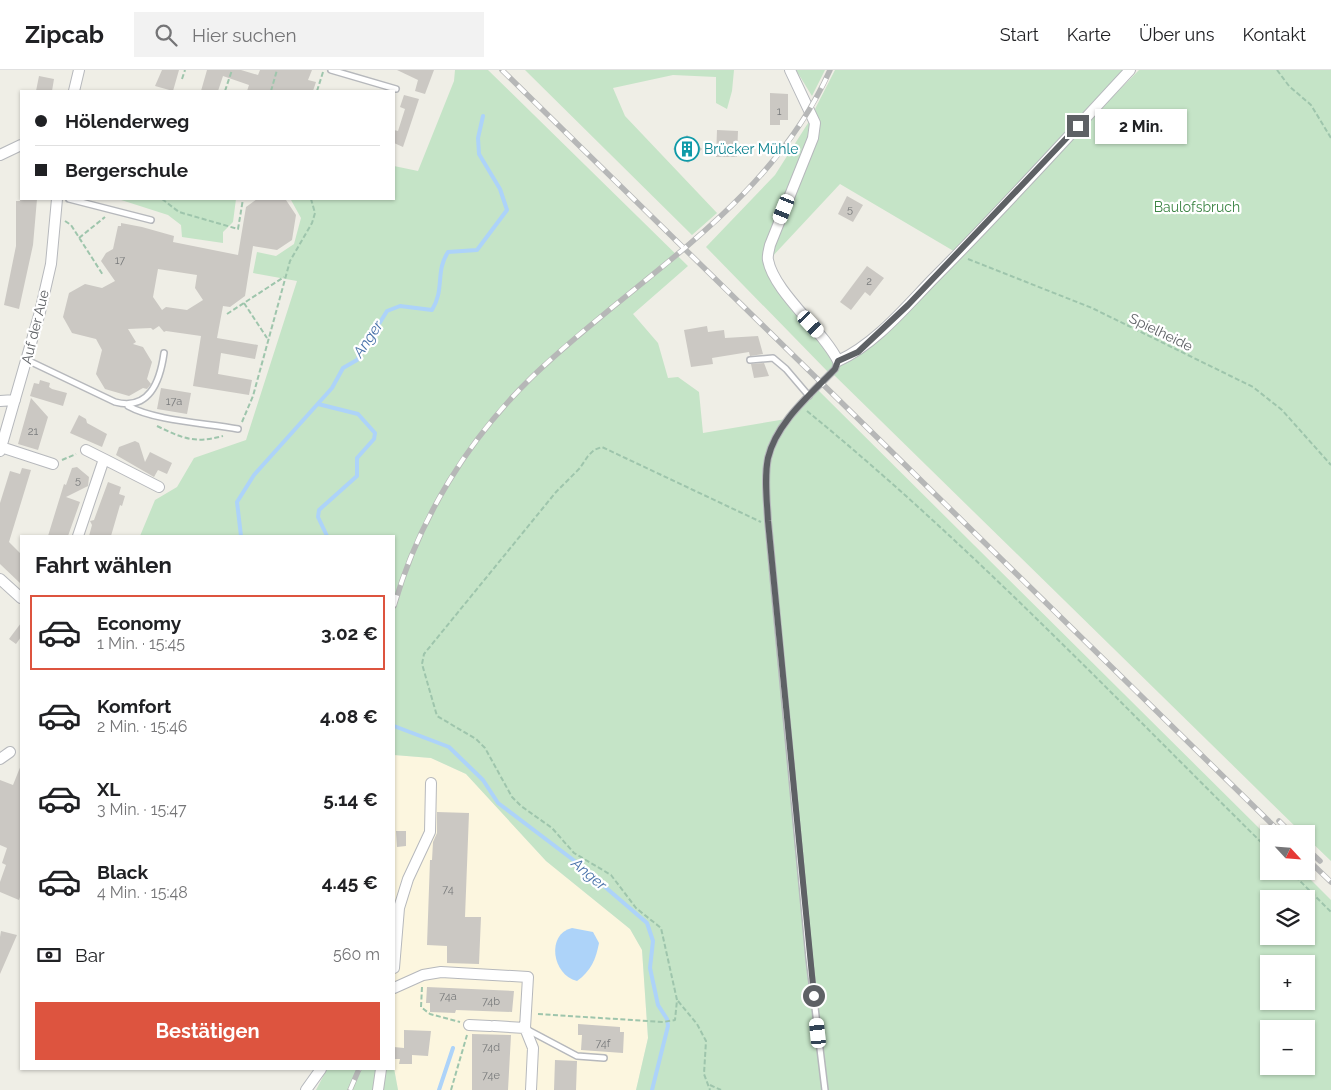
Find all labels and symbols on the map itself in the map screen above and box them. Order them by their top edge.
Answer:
house number: 1 [777,105,782,118]
callout: 2 Min. [1096,108,1188,144]
route end [1067,115,1089,137]
building icon: Brücker Mühle [674,136,700,162]
place label: Brücker Mühle [704,141,798,157]
car [771,192,796,226]
park label: Baulofsbruch [1154,199,1240,215]
house number: 5 [847,203,853,216]
house number: 17 [115,254,125,267]
house number: 2 [866,275,872,288]
street label: Auf der Aue [18,288,52,366]
car [795,308,826,340]
street label: Spielheide [1127,310,1195,354]
water label: Anger [349,317,387,362]
house number: 17a [166,395,182,408]
house number: 21 [28,425,39,438]
house number: 5 [75,474,81,487]
north arrow [1260,825,1315,880]
water label: Anger [567,854,611,894]
house number: 74 [442,883,454,896]
route start [803,985,825,1007]
house number: 74a [439,990,457,1003]
house number: 74b [482,995,500,1008]
car [808,1017,827,1049]
house number: 74f [596,1037,611,1050]
house number: 74d [482,1041,500,1054]
house number: 74e [482,1069,500,1082]

